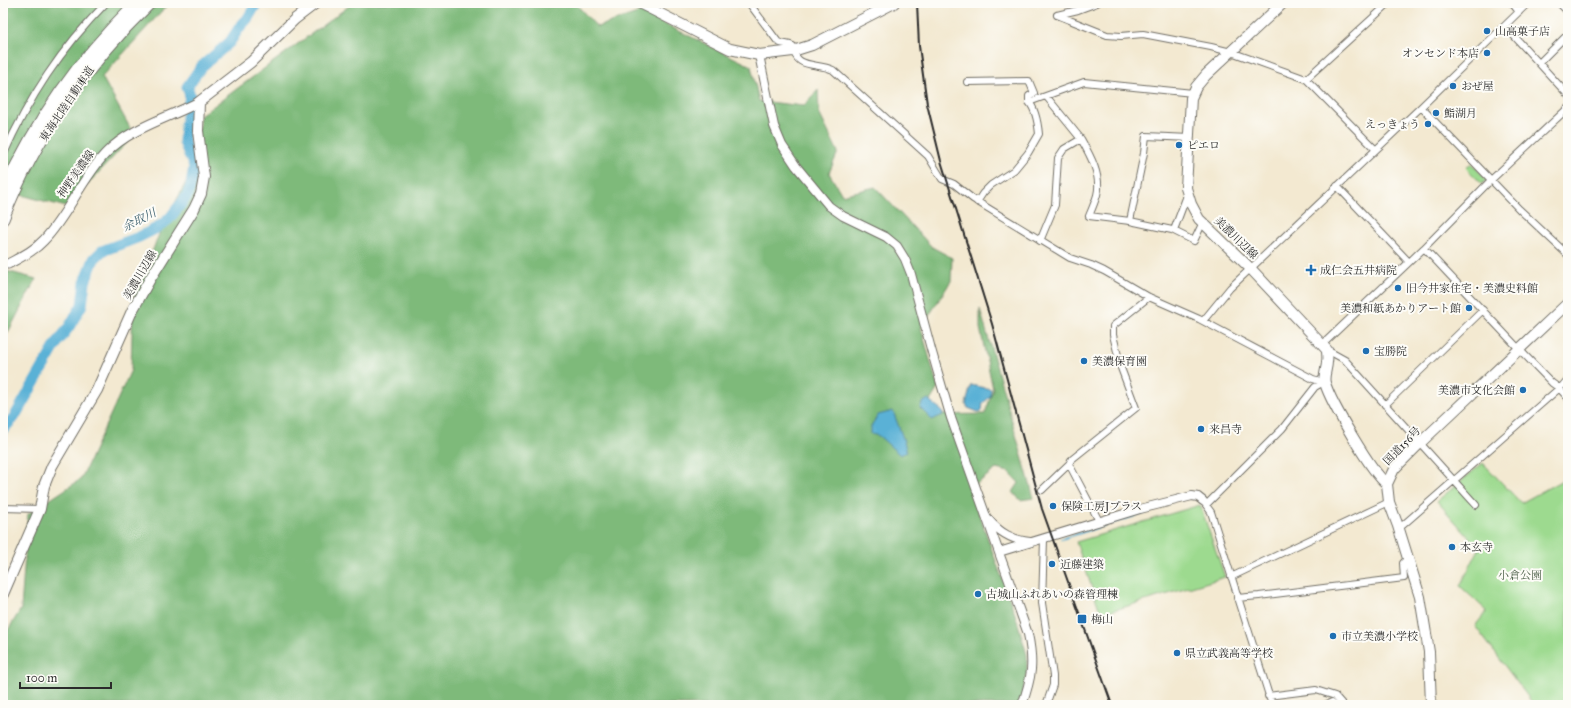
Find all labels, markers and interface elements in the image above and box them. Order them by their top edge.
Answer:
place label: 山高菓子店 [1495,25,1550,38]
marker: 山高菓子店 [1482,26,1492,36]
place label: オンセンド本店 [1402,47,1479,60]
marker: オンセンド本店 [1482,48,1492,58]
street label: 東海北陸自動車道 [37,64,97,144]
place label: おぜ屋 [1461,80,1494,93]
marker: おぜ屋 [1448,81,1458,91]
place label: 鮨湖月 [1444,107,1477,120]
marker: 鮨湖月 [1431,108,1441,118]
place label: えっきょう [1365,118,1420,131]
marker: えっきょう [1423,119,1433,129]
place label: ピエロ [1187,139,1220,152]
marker: ピエロ [1174,140,1184,150]
street label: 神野美濃線 [55,148,97,200]
water label: 余取川 [120,205,160,234]
street label: 美濃川辺線 [1212,214,1260,262]
street label: 美濃川辺線 [121,248,159,302]
marker: 成仁会五井病院 [1305,264,1317,276]
place label: 成仁会五井病院 [1320,264,1397,277]
place label: 旧今井家住宅・美濃史料館 [1406,282,1538,295]
marker: 旧今井家住宅・美濃史料館 [1393,283,1403,293]
place label: 美濃和紙あかりアート館 [1340,302,1461,315]
marker: 美濃和紙あかりアート館 [1464,303,1474,313]
place label: 宝勝院 [1374,345,1407,358]
marker: 宝勝院 [1361,346,1371,356]
place label: 美濃保育園 [1092,355,1147,368]
marker: 美濃保育園 [1079,356,1089,366]
place label: 美濃市文化会館 [1438,384,1515,397]
marker: 美濃市文化会館 [1518,385,1528,395]
place label: 来昌寺 [1209,423,1242,436]
marker: 来昌寺 [1196,424,1206,434]
street label: 国道156号 [1381,424,1423,468]
place label: 保険工房Jプラス [1061,500,1142,514]
marker: 保険工房Jプラス [1048,501,1058,511]
place label: 本玄寺 [1460,541,1493,554]
marker: 本玄寺 [1447,542,1457,552]
place label: 近藤建築 [1060,558,1104,571]
marker: 近藤建築 [1047,559,1057,569]
park label: 小倉公園 [1498,569,1542,582]
place label: 古城山ふれあいの森管理棟 [986,588,1118,601]
marker: 古城山ふれあいの森管理棟 [973,589,983,599]
marker: 梅山 [1076,613,1088,625]
place label: 梅山 [1091,613,1113,626]
place label: 市立美濃小学校 [1341,630,1418,643]
marker: 市立美濃小学校 [1328,631,1338,641]
place label: 県立武義高等学校 [1185,647,1273,660]
marker: 県立武義高等学校 [1172,648,1182,658]
scale bar [20,664,111,690]
text: 100 m [26,671,57,685]

